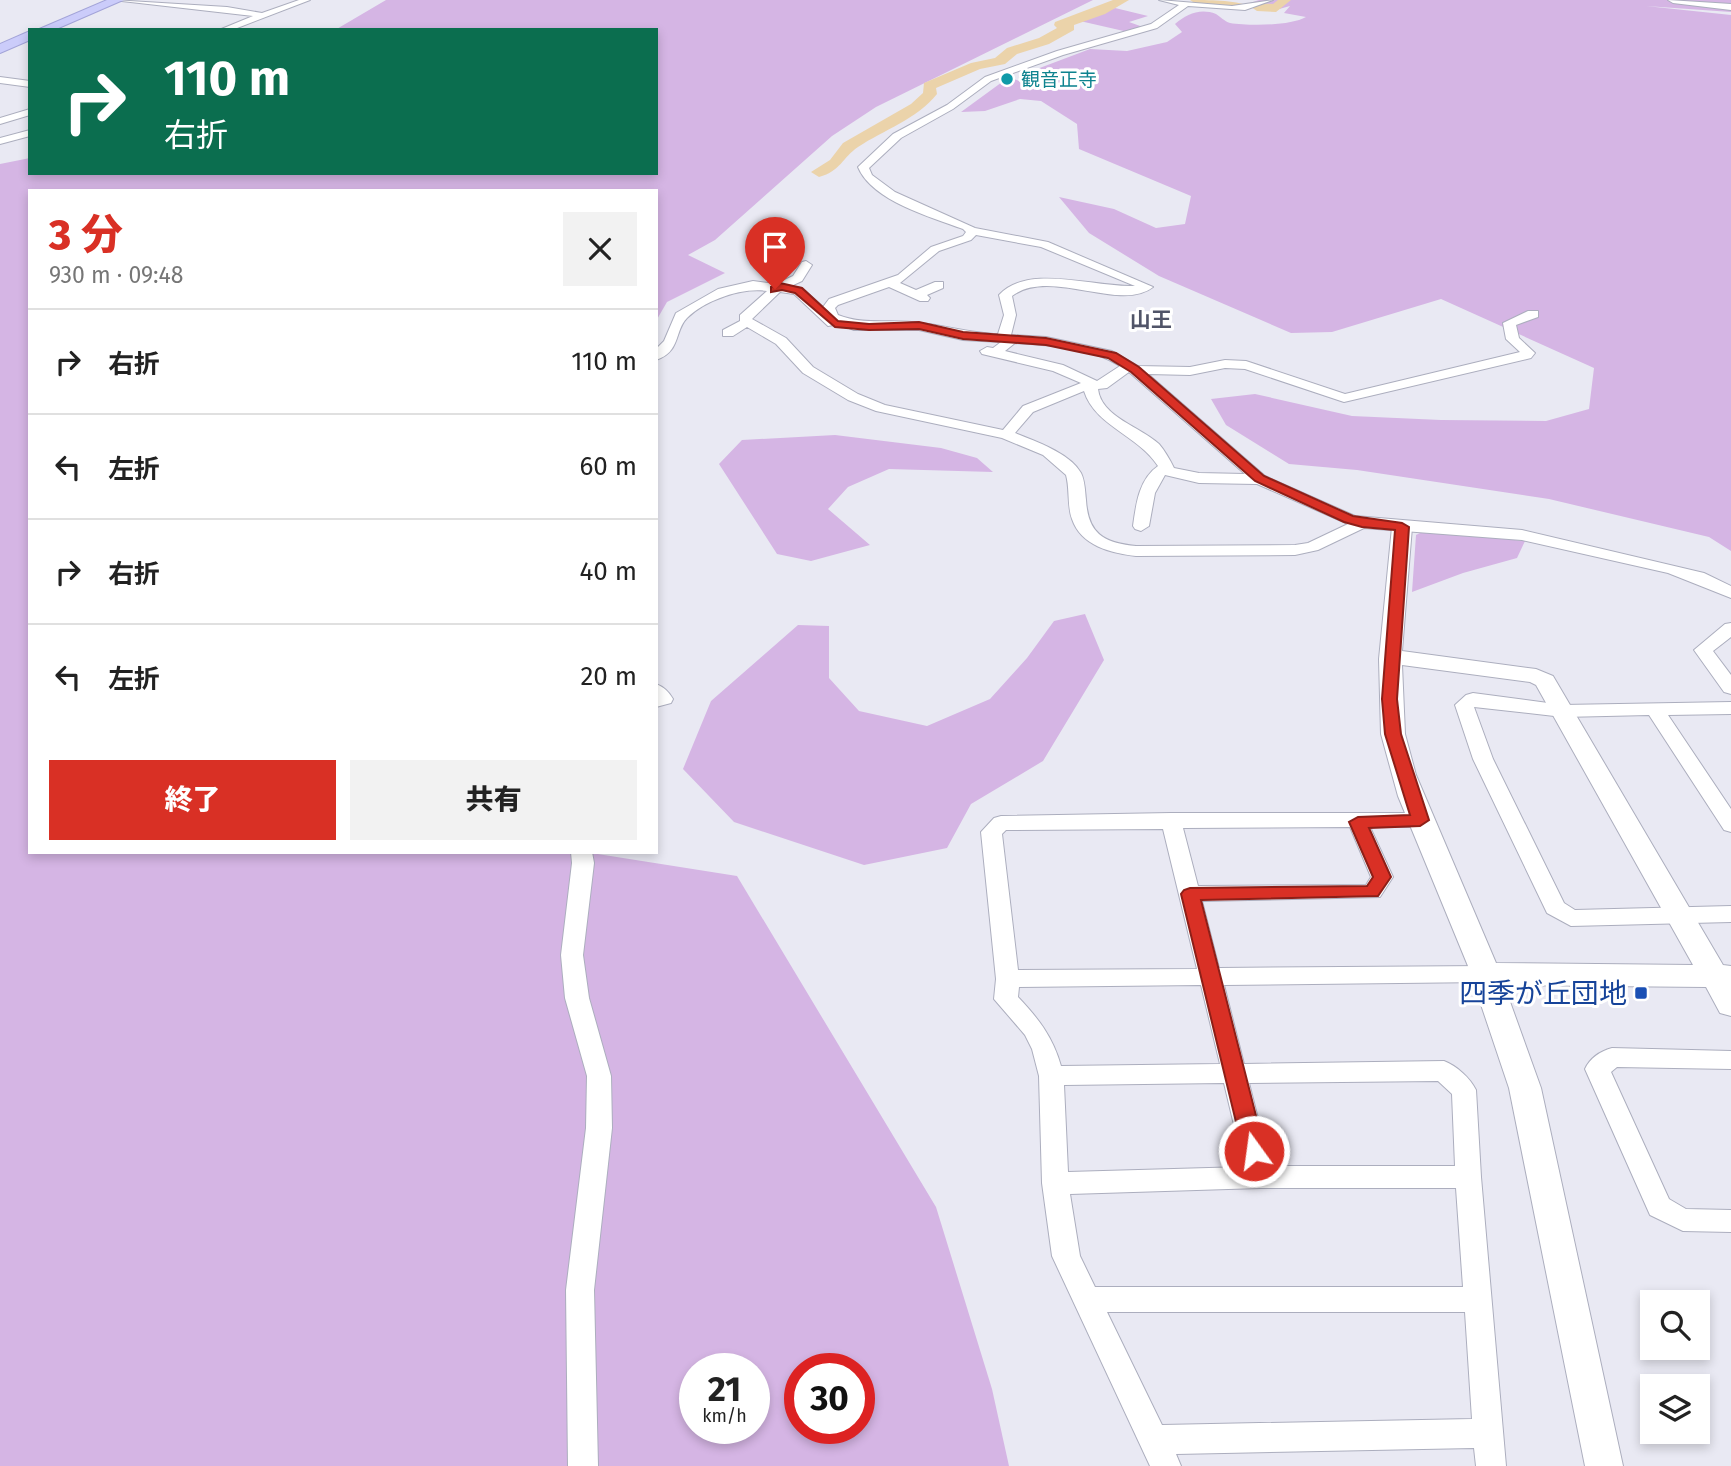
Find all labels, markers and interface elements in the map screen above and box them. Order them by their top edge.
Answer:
text: 110 m [164,49,290,108]
icon: right [49,56,140,147]
place label: 観音正寺 [1021,68,1097,91]
marker: 観音正寺 [999,71,1015,87]
text: 右折 [164,116,228,154]
text: 3 分 [49,210,123,260]
button: close [563,212,637,286]
pin [745,217,805,289]
icon: arrive [756,228,794,266]
text: 930 m · 09:48 [49,261,183,289]
district label: 山王 [1130,307,1172,333]
icon: right [49,343,87,381]
text: 110 m [571,346,637,377]
text: 右折 [108,349,160,380]
icon: left [49,448,87,486]
text: 60 m [579,451,637,482]
text: 左折 [108,454,160,485]
icon: right [49,553,87,591]
text: 40 m [579,556,637,587]
text: 右折 [108,559,160,590]
icon: left [49,658,87,696]
text: 20 m [580,661,637,692]
text: 左折 [108,664,160,695]
button: 終了 [49,760,336,840]
button: 共有 [350,760,637,840]
place label: 四季が丘団地 [1459,977,1627,1010]
marker: 四季が丘団地 [1633,985,1649,1001]
position arrow [1217,1114,1291,1188]
map controls [1640,1290,1710,1444]
button: search [1640,1290,1710,1360]
speed limit sign: 30 [784,1353,875,1444]
text: 21 [708,1368,741,1410]
button: layers [1640,1374,1710,1444]
text: km/h [702,1405,747,1427]

